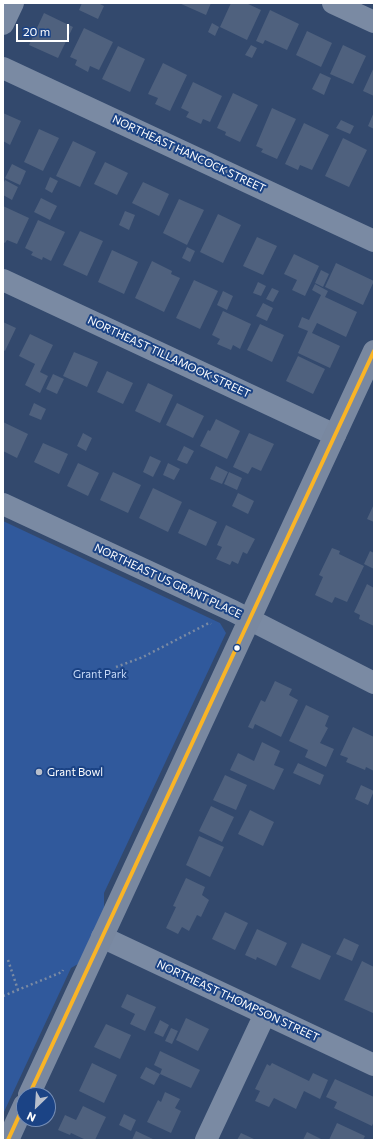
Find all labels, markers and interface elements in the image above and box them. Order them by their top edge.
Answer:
scale bar [18,16,71,42]
text: 20 m [23,24,50,38]
street label: NORTHEAST HANCOCK STREET [110,113,268,195]
street label: NORTHEAST TILLAMOOK STREET [85,313,253,401]
street label: NORTHEAST US GRANT PLACE [92,541,244,621]
unlabelled marker [232,643,242,653]
park label: Grant Park [73,667,127,681]
place label: Grant Bowl [47,765,103,779]
marker: Grant Bowl [34,767,44,777]
street label: NORTHEAST THOMPSON STREET [155,958,321,1044]
north arrow [16,1087,56,1127]
text: N [25,1110,38,1125]

